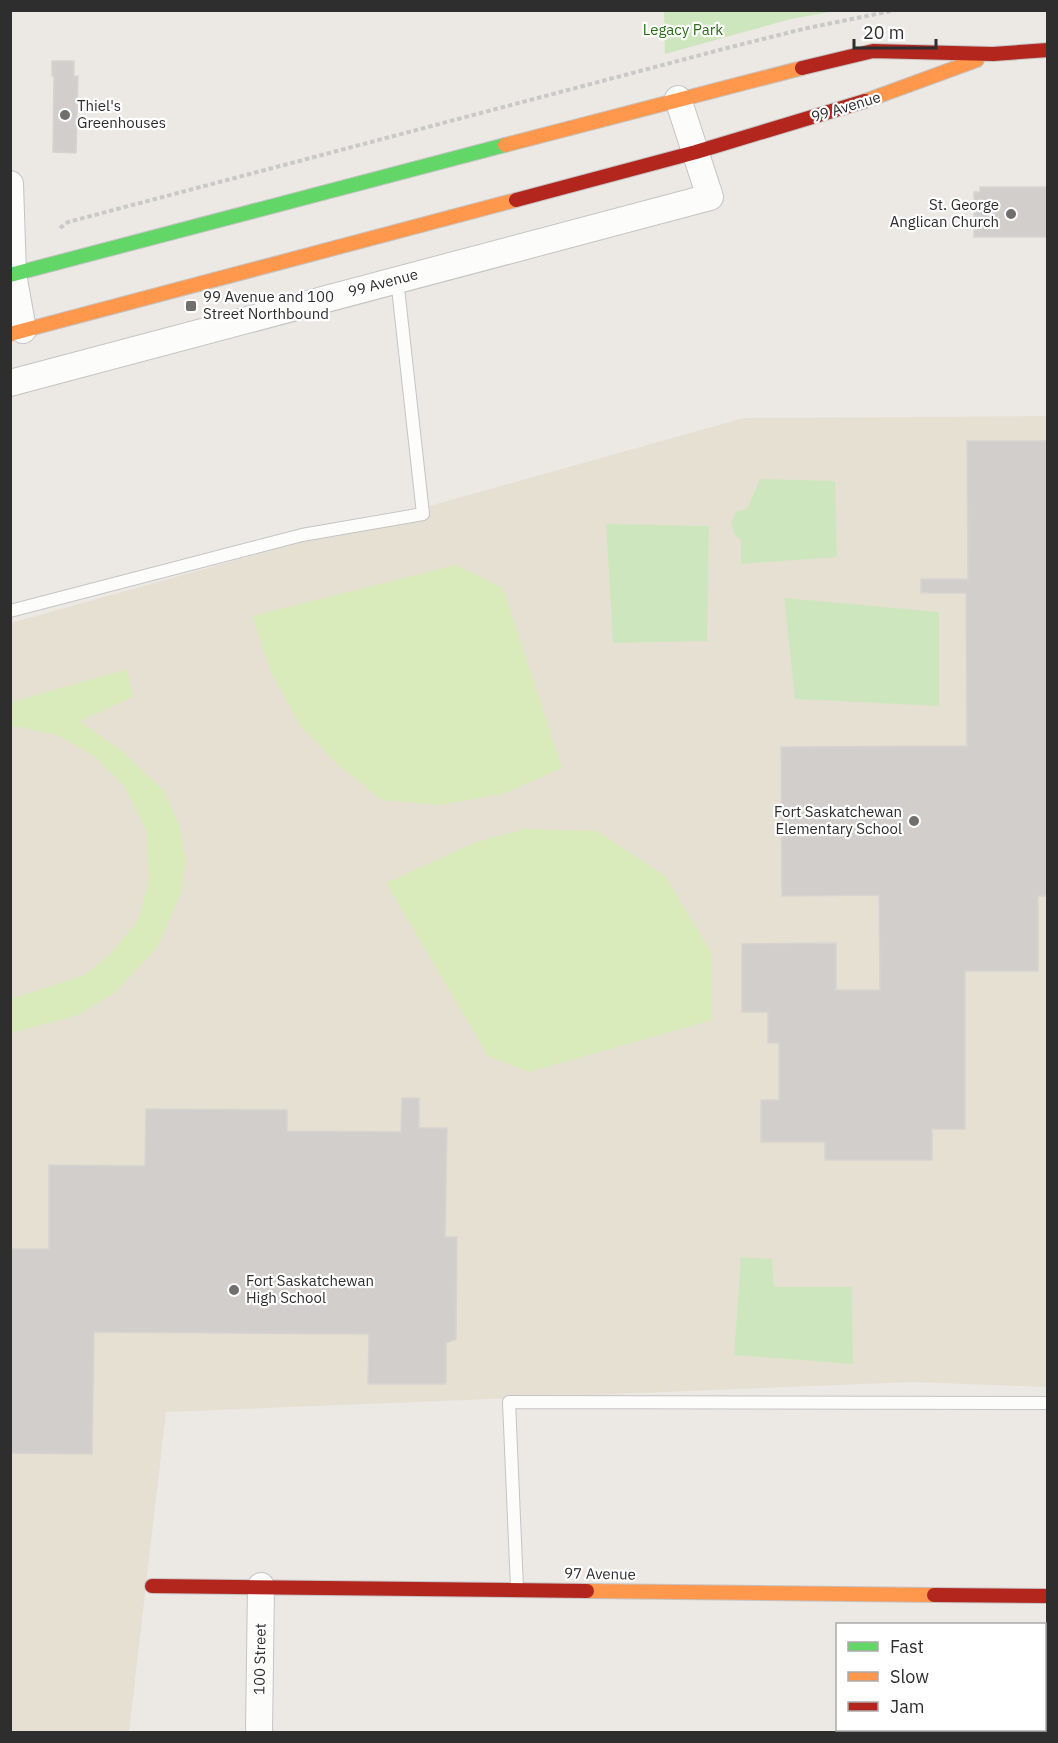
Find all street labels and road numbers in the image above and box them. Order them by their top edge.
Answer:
street label: 99 Avenue [809,87,883,126]
street label: 99 Avenue [346,264,420,301]
street label: 97 Avenue [564,1563,636,1584]
street label: 100 Street [249,1623,270,1695]

